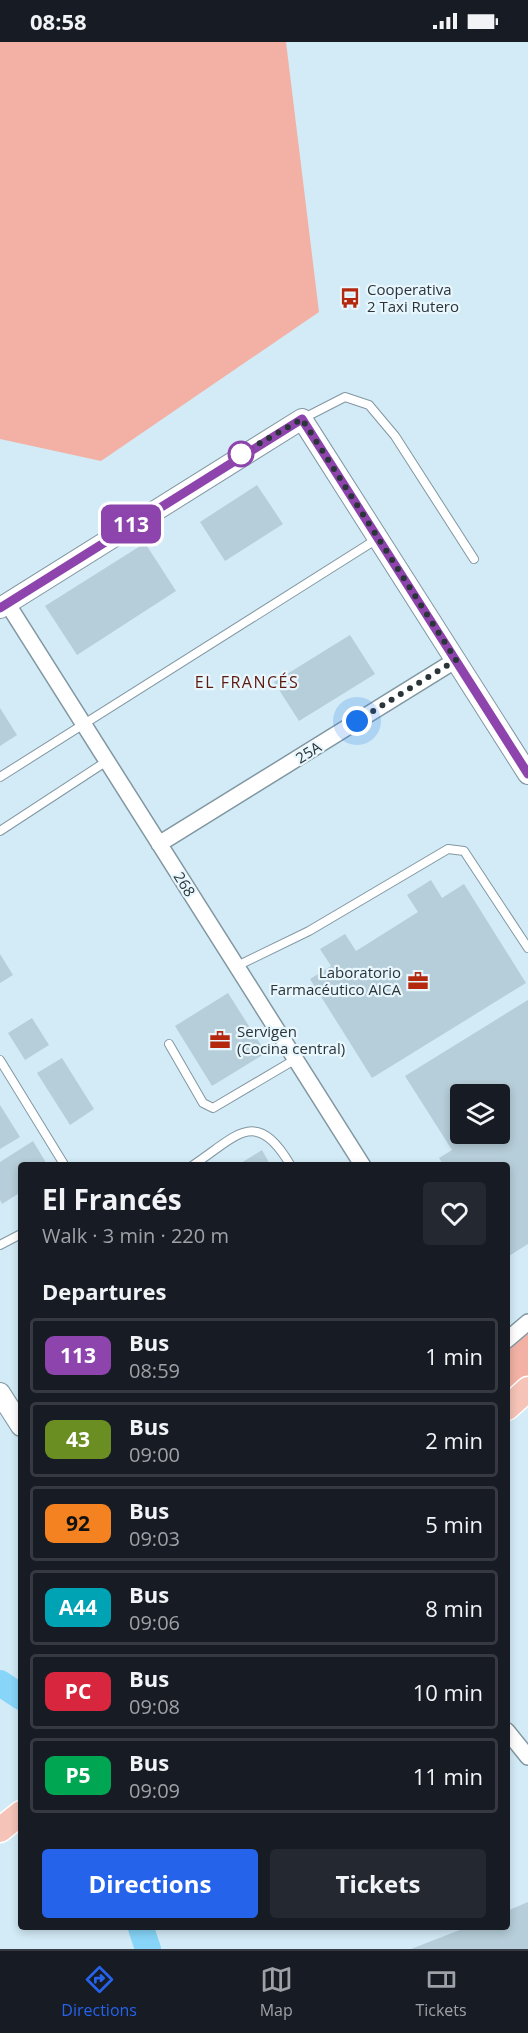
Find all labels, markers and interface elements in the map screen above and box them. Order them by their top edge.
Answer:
text: 08:58 [30,6,87,36]
place label: Cooperativa 2 Taxi Rutero [367,279,459,316]
bus stop icon: Cooperativa 2 Taxi Rutero [338,286,362,310]
unlabelled marker [228,441,254,467]
line badge: 113 [96,504,166,544]
text: 113 [113,510,149,538]
district label: EL FRANCÉS [195,671,299,693]
your location [342,706,372,736]
street label: 25A [291,736,325,768]
street label: 268 [170,868,200,900]
place label: Laboratorio Farmacéutico AICA [270,962,402,999]
office icon: Laboratorio Farmacéutico AICA [406,969,430,993]
place label: Servigen (Cocina central) [237,1021,345,1058]
office icon: Servigen (Cocina central) [208,1028,232,1052]
map controls [450,1084,510,1144]
button: layers [450,1084,510,1144]
text: El Francés [42,1180,182,1218]
button: heart [423,1182,486,1245]
text: Walk · 3 min · 220 m [42,1222,229,1249]
text: Departures [42,1276,166,1306]
text: Bus [129,1327,169,1357]
text: 113 [60,1341,96,1369]
text: 1 min [425,1341,483,1371]
text: 08:59 [129,1357,180,1384]
text: Bus [129,1411,169,1441]
text: 43 [66,1425,90,1453]
text: 2 min [425,1425,483,1455]
text: 09:00 [129,1441,180,1468]
text: Bus [129,1495,169,1525]
text: 92 [66,1509,90,1537]
text: 5 min [425,1509,483,1539]
text: 09:03 [129,1525,180,1552]
text: Bus [129,1579,169,1609]
text: A44 [59,1593,97,1621]
text: 8 min [425,1593,483,1623]
text: 09:06 [129,1609,180,1636]
text: Bus [129,1663,169,1693]
text: PC [65,1677,91,1705]
text: 10 min [413,1677,483,1707]
text: 09:08 [129,1693,180,1720]
text: Bus [129,1747,169,1777]
text: P5 [65,1761,91,1789]
text: 11 min [413,1761,483,1791]
text: 09:09 [129,1777,180,1804]
button: Directions [42,1849,258,1918]
button: Tickets [270,1849,486,1918]
tab: Directions [61,1963,137,2021]
tab: Map [260,1963,293,2021]
tab: Tickets [415,1963,467,2021]

